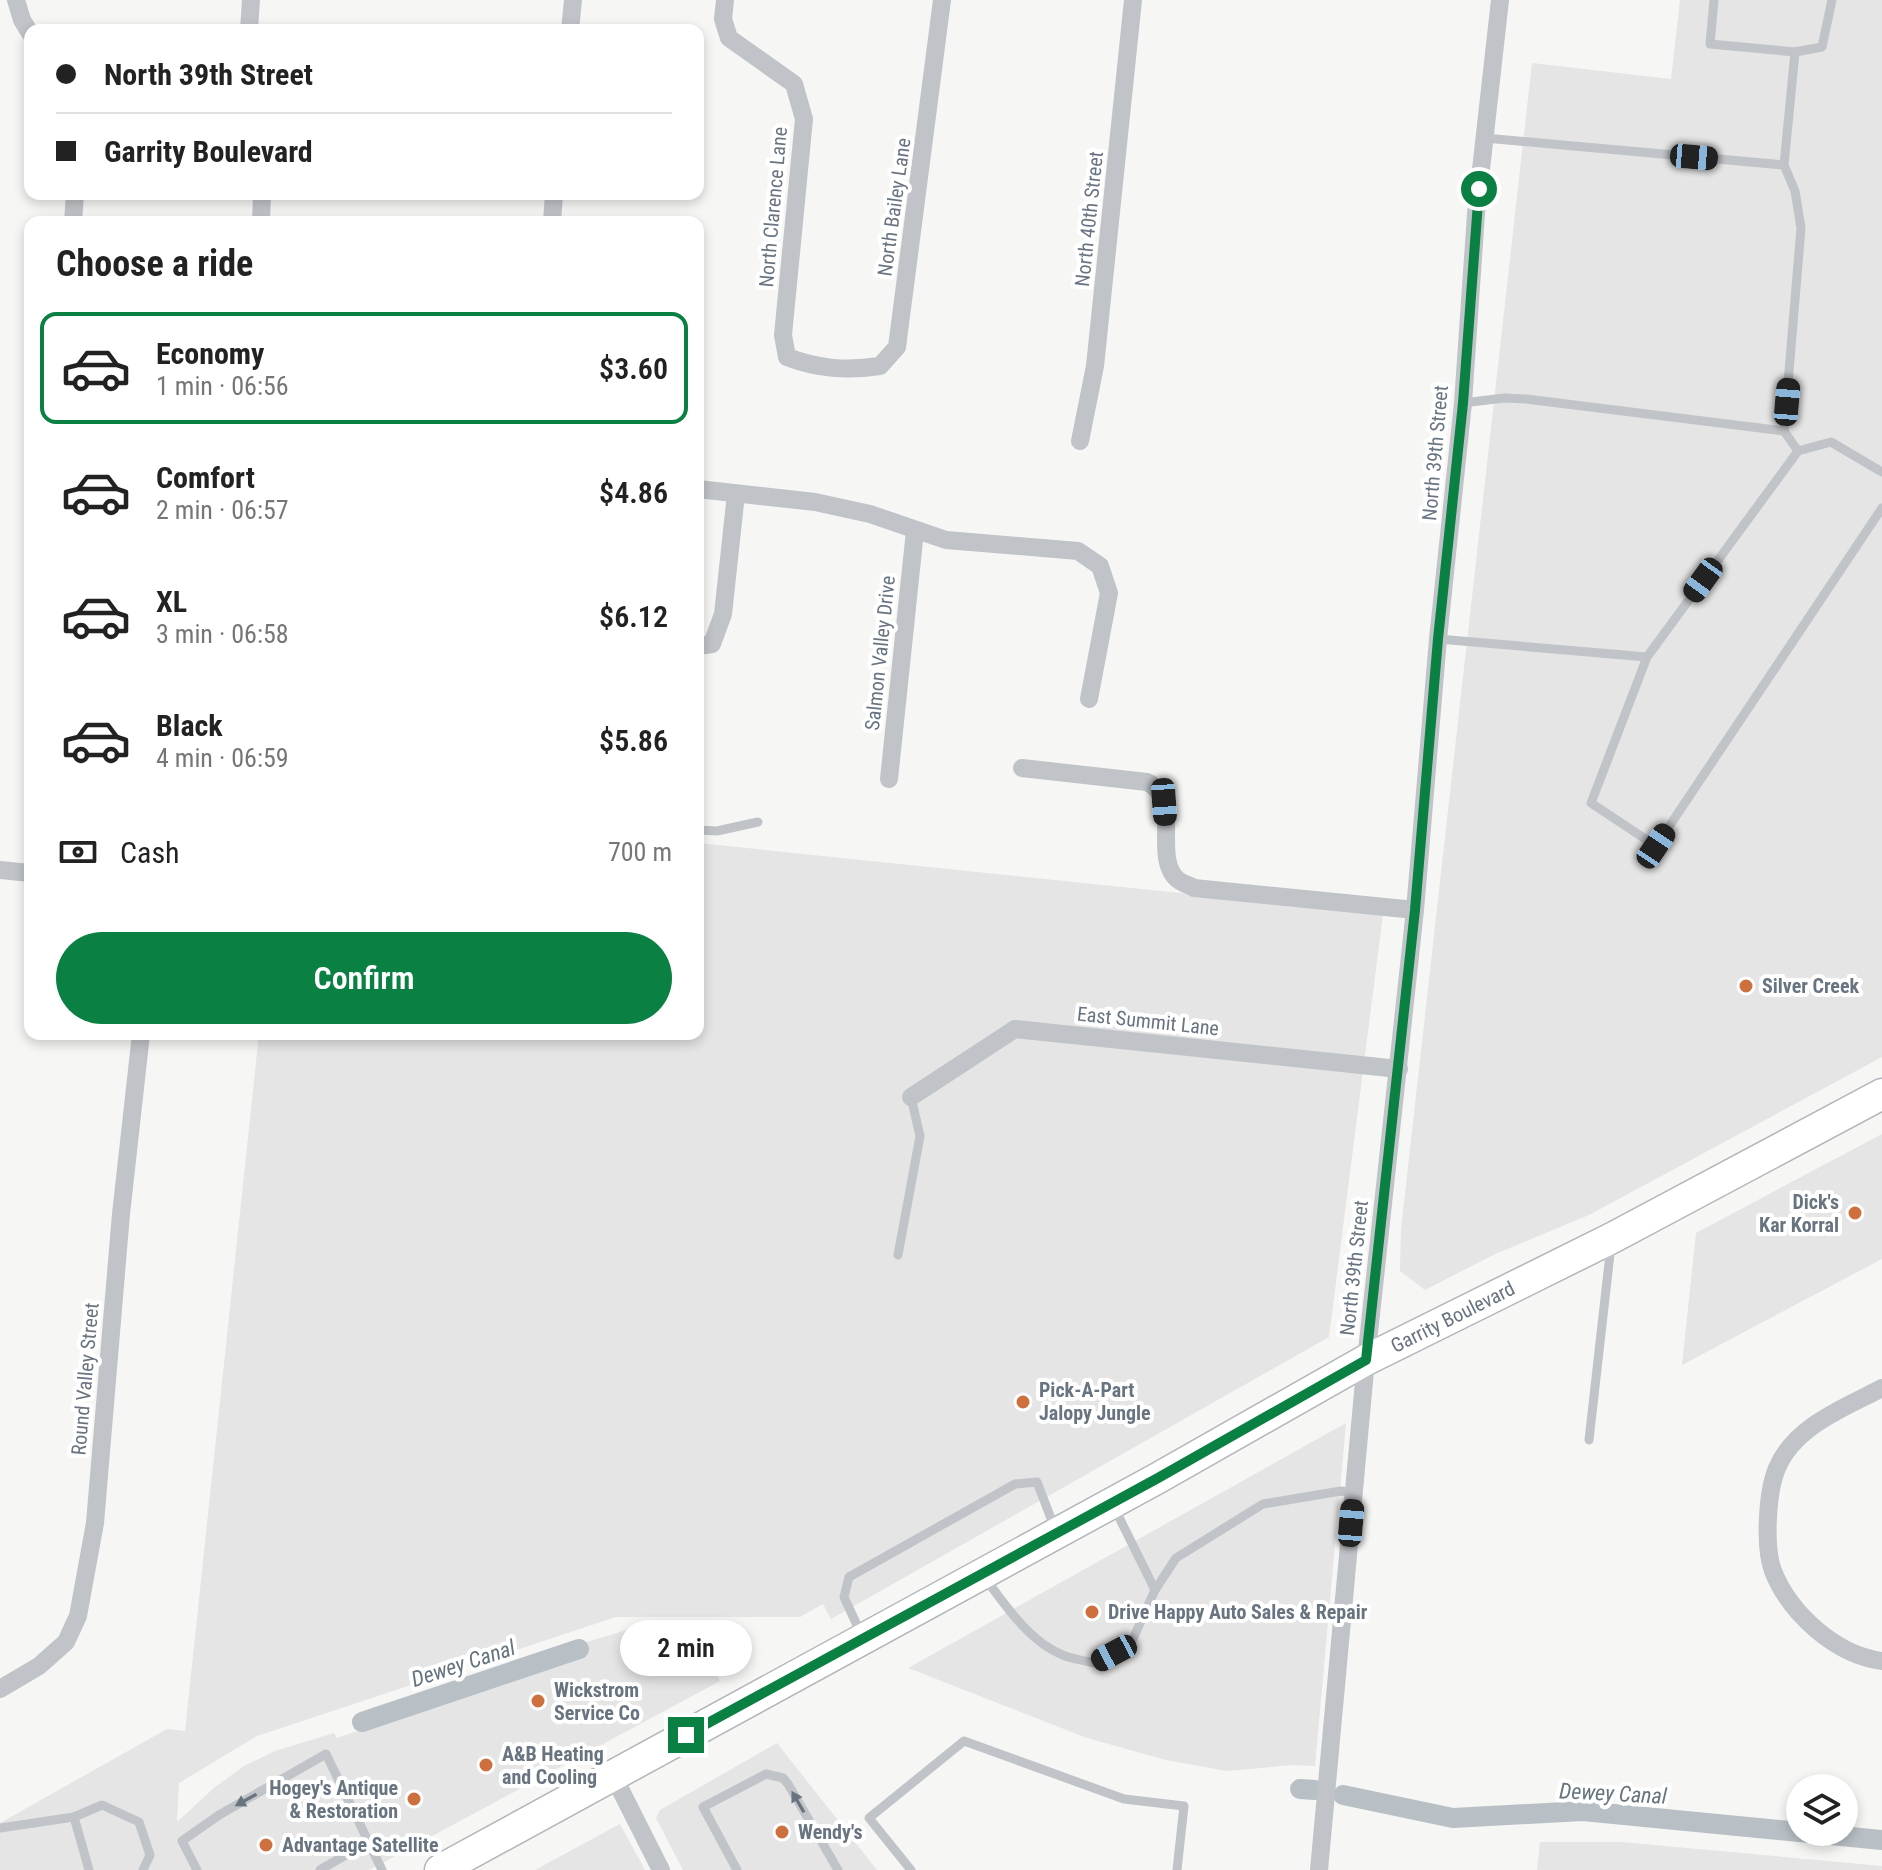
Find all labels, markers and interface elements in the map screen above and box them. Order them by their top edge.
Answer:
text: North 39th Street [104,57,313,92]
street label: North Clarence Lane [754,126,792,288]
text: Garrity Boulevard [104,134,313,169]
street label: North Bailey Lane [872,136,916,278]
car [1669,143,1719,171]
street label: North 40th Street [1070,150,1108,288]
route start [1461,171,1497,207]
text: Choose a ride [56,243,253,285]
icon: car [60,332,132,404]
text: Economy [156,336,264,371]
text: $3.60 [599,351,668,386]
text: 1 min · 06:56 [156,371,289,401]
car [1773,377,1801,427]
street label: North 39th Street [1417,384,1453,522]
icon: car [60,456,132,528]
text: Comfort [156,460,255,495]
text: $4.86 [599,475,668,510]
text: 2 min · 06:57 [156,495,289,525]
car [1679,554,1727,606]
street label: Salmon Valley Drive [860,574,900,732]
icon: car [60,580,132,652]
text: XL [156,584,187,619]
text: $6.12 [599,599,668,634]
text: 3 min · 06:58 [156,619,289,649]
icon: car [60,704,132,776]
text: Black [156,708,223,743]
text: $5.86 [599,723,668,758]
text: 4 min · 06:59 [156,743,289,773]
car [1150,777,1178,827]
car [1633,819,1679,873]
icon: cash [56,830,100,874]
text: Cash [120,835,180,870]
text: 700 m [608,837,672,867]
button: Confirm [56,932,672,1024]
place label: Silver Creek [1762,974,1859,998]
marker: Silver Creek [1737,977,1755,995]
street label: East Summit Lane [1076,1002,1220,1040]
place label: Dick's Kar Korral [1759,1190,1839,1237]
street label: North 39th Street [1335,1199,1373,1337]
marker: Dick's Kar Korral [1846,1204,1864,1222]
street label: Garrity Boulevard [1387,1276,1519,1358]
street label: Round Valley Street [66,1302,104,1456]
place label: Pick-A-Part Jalopy Jungle [1039,1378,1151,1425]
marker: Pick-A-Part Jalopy Jungle [1014,1393,1032,1411]
car [1337,1498,1365,1548]
place label: Drive Happy Auto Sales & Repair [1108,1600,1368,1624]
marker: Drive Happy Auto Sales & Repair [1083,1603,1101,1621]
callout: 2 min [620,1619,752,1675]
car [1087,1631,1141,1675]
text: 2 min [657,1633,715,1663]
water label: Dewey Canal [408,1635,519,1692]
place label: Wickstrom Service Co [554,1678,640,1725]
marker: Wickstrom Service Co [529,1692,547,1710]
route end [668,1717,704,1753]
place label: A&B Heating and Cooling [502,1742,604,1789]
marker: A&B Heating and Cooling [477,1756,495,1774]
map controls [1786,1774,1858,1846]
button: layers [1786,1774,1858,1846]
place label: Hogey's Antique & Restoration [269,1776,398,1823]
water label: Dewey Canal [1559,1778,1668,1809]
marker: Hogey's Antique & Restoration [405,1790,423,1808]
one-way arrow [791,1791,805,1814]
one-way arrow [234,1793,257,1807]
place label: Wendy's [798,1820,862,1844]
marker: Wendy's [773,1823,791,1841]
place label: Advantage Satellite [282,1833,439,1857]
marker: Advantage Satellite [257,1836,275,1854]

